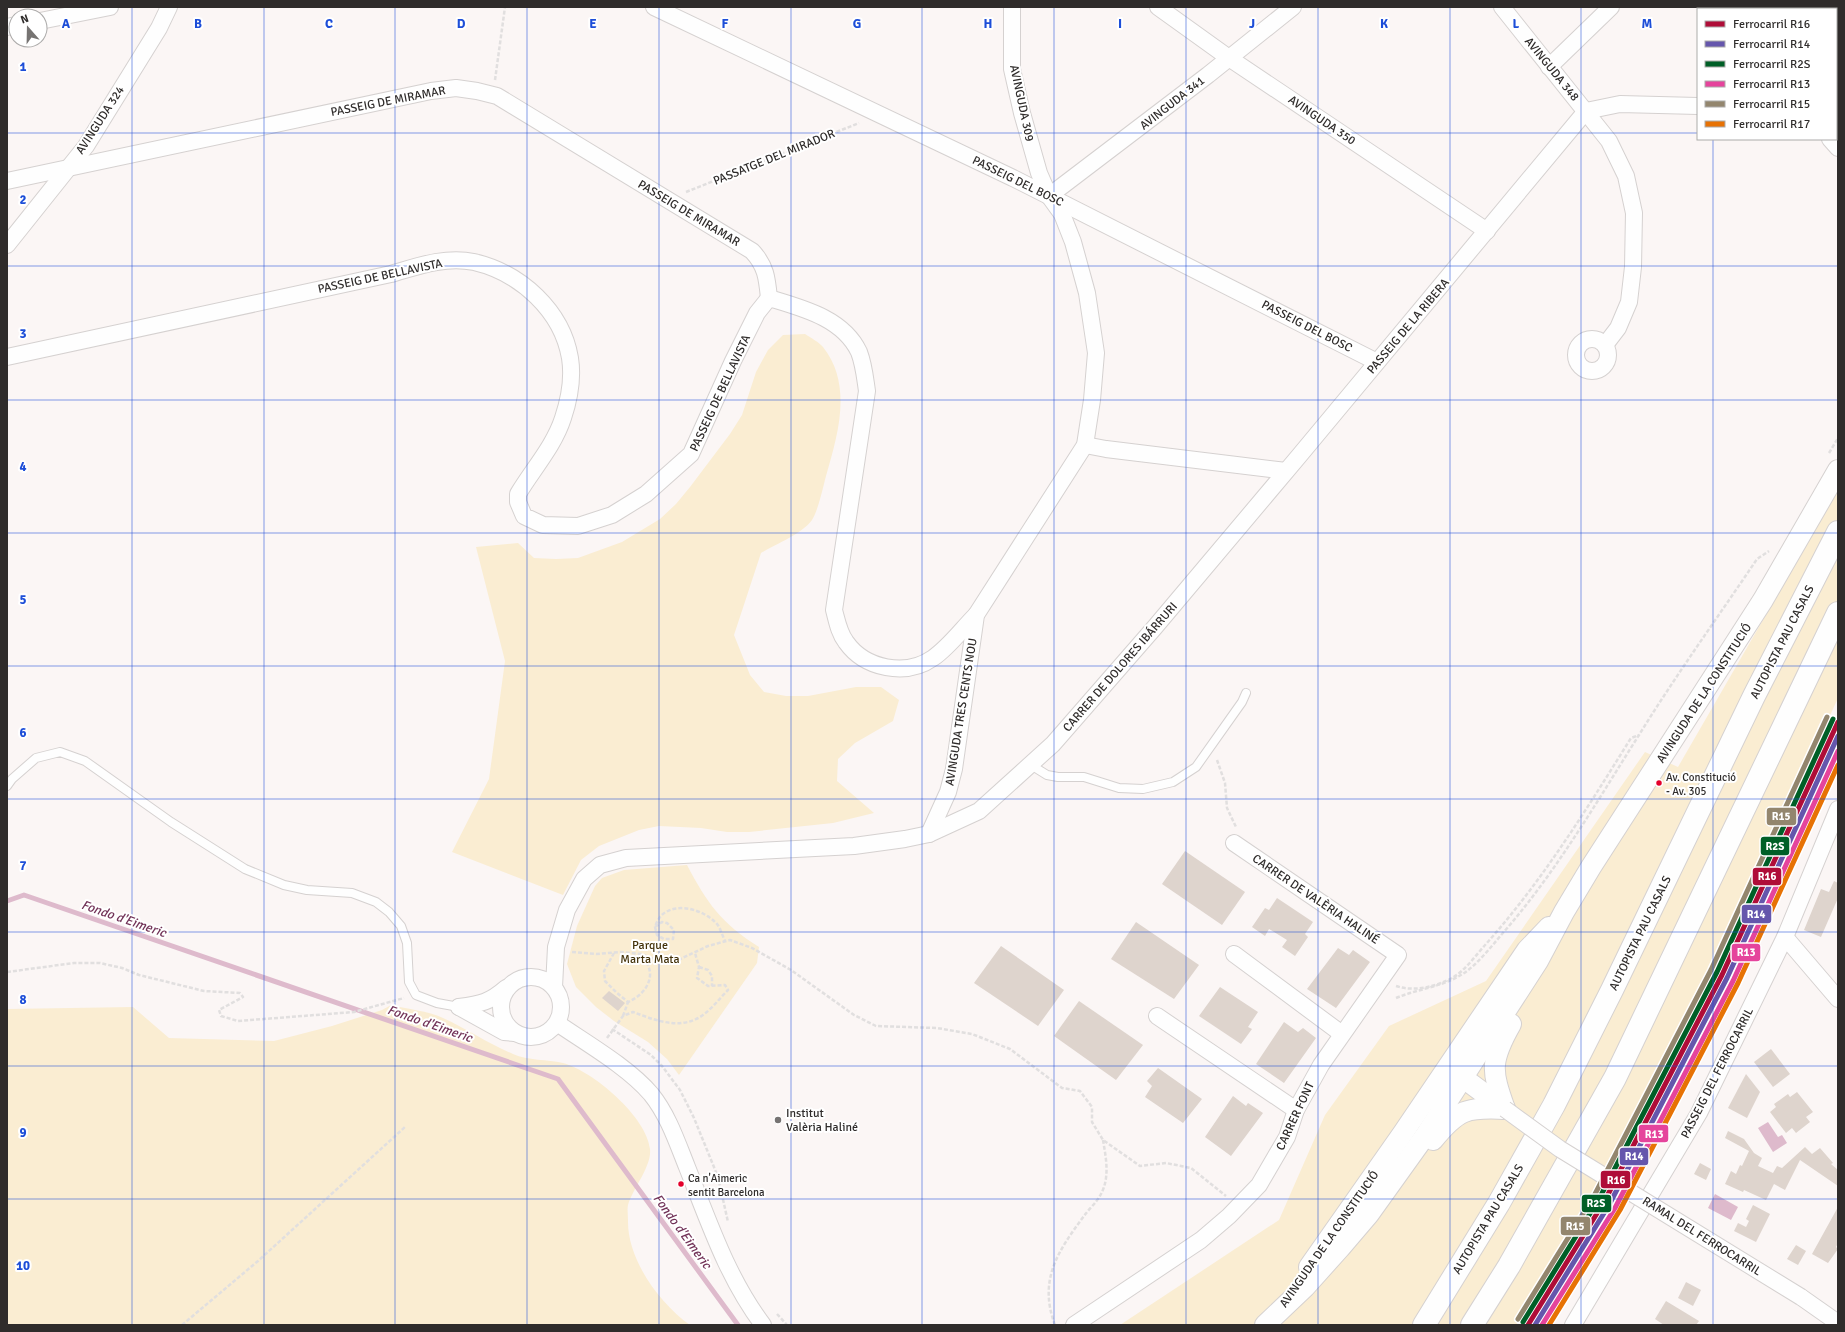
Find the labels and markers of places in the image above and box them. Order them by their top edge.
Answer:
place label: Av. Constitució - Av. 305 [1666,771,1736,798]
marker: Av. Constitució - Av. 305 [1654,778,1664,788]
place label: Institut Valèria Haliné [786,1106,858,1135]
marker: Institut Valèria Haliné [773,1115,783,1125]
place label: Ca n'Aimeric sentit Barcelona [688,1172,765,1199]
marker: Ca n'Aimeric sentit Barcelona [676,1179,686,1189]

